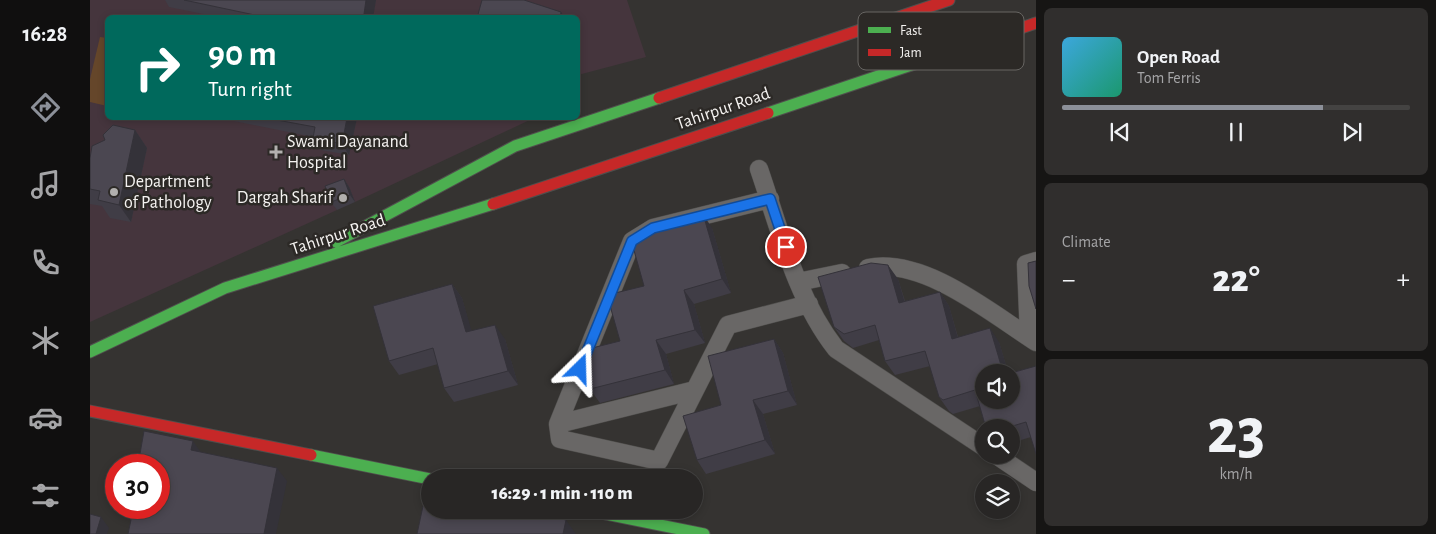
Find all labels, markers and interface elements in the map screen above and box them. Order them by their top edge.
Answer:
legend [858,12,1024,70]
text: 16:28 [23,23,67,45]
text: Fast [900,24,922,38]
icon: right [125,35,190,100]
text: 90 m [208,37,277,72]
text: Jam [900,46,922,60]
text: Open Road [1137,48,1220,67]
text: Tom Ferris [1137,70,1201,86]
text: Turn right [208,78,292,100]
street label: Tahirpur Road [674,84,772,134]
icon: directions [28,90,63,125]
icon: previous [1106,118,1134,146]
icon: pause [1222,118,1250,146]
icon: next [1338,118,1366,146]
place label: Swami Dayanand Hospital [287,133,408,172]
marker: Swami Dayanand Hospital [269,145,283,159]
icon: music [28,167,63,202]
place label: Department of Pathology [124,173,212,212]
marker: Department of Pathology [108,186,120,198]
place label: Dargah Sharif [237,189,335,207]
marker: Dargah Sharif [337,192,349,204]
street label: Tahirpur Road [289,211,387,259]
pin [765,226,807,268]
icon: arrive [772,233,800,261]
text: Climate [1062,234,1111,250]
icon: phone [28,245,63,280]
text: 22° [1212,261,1260,299]
text: − [1062,266,1075,294]
text: + [1397,266,1410,294]
icon: climate [28,323,63,358]
position arrow [553,342,605,394]
map controls [975,364,1020,519]
button: sound [975,364,1020,409]
icon: car [28,400,63,435]
text: 23 [1207,400,1265,465]
button: search [975,419,1020,464]
speed limit sign: 30 [105,454,170,519]
text: km/h [1219,466,1253,482]
button: layers [975,474,1020,519]
icon: filters [28,478,63,513]
text: 16:29 · 1 min · 110 m [491,484,633,503]

